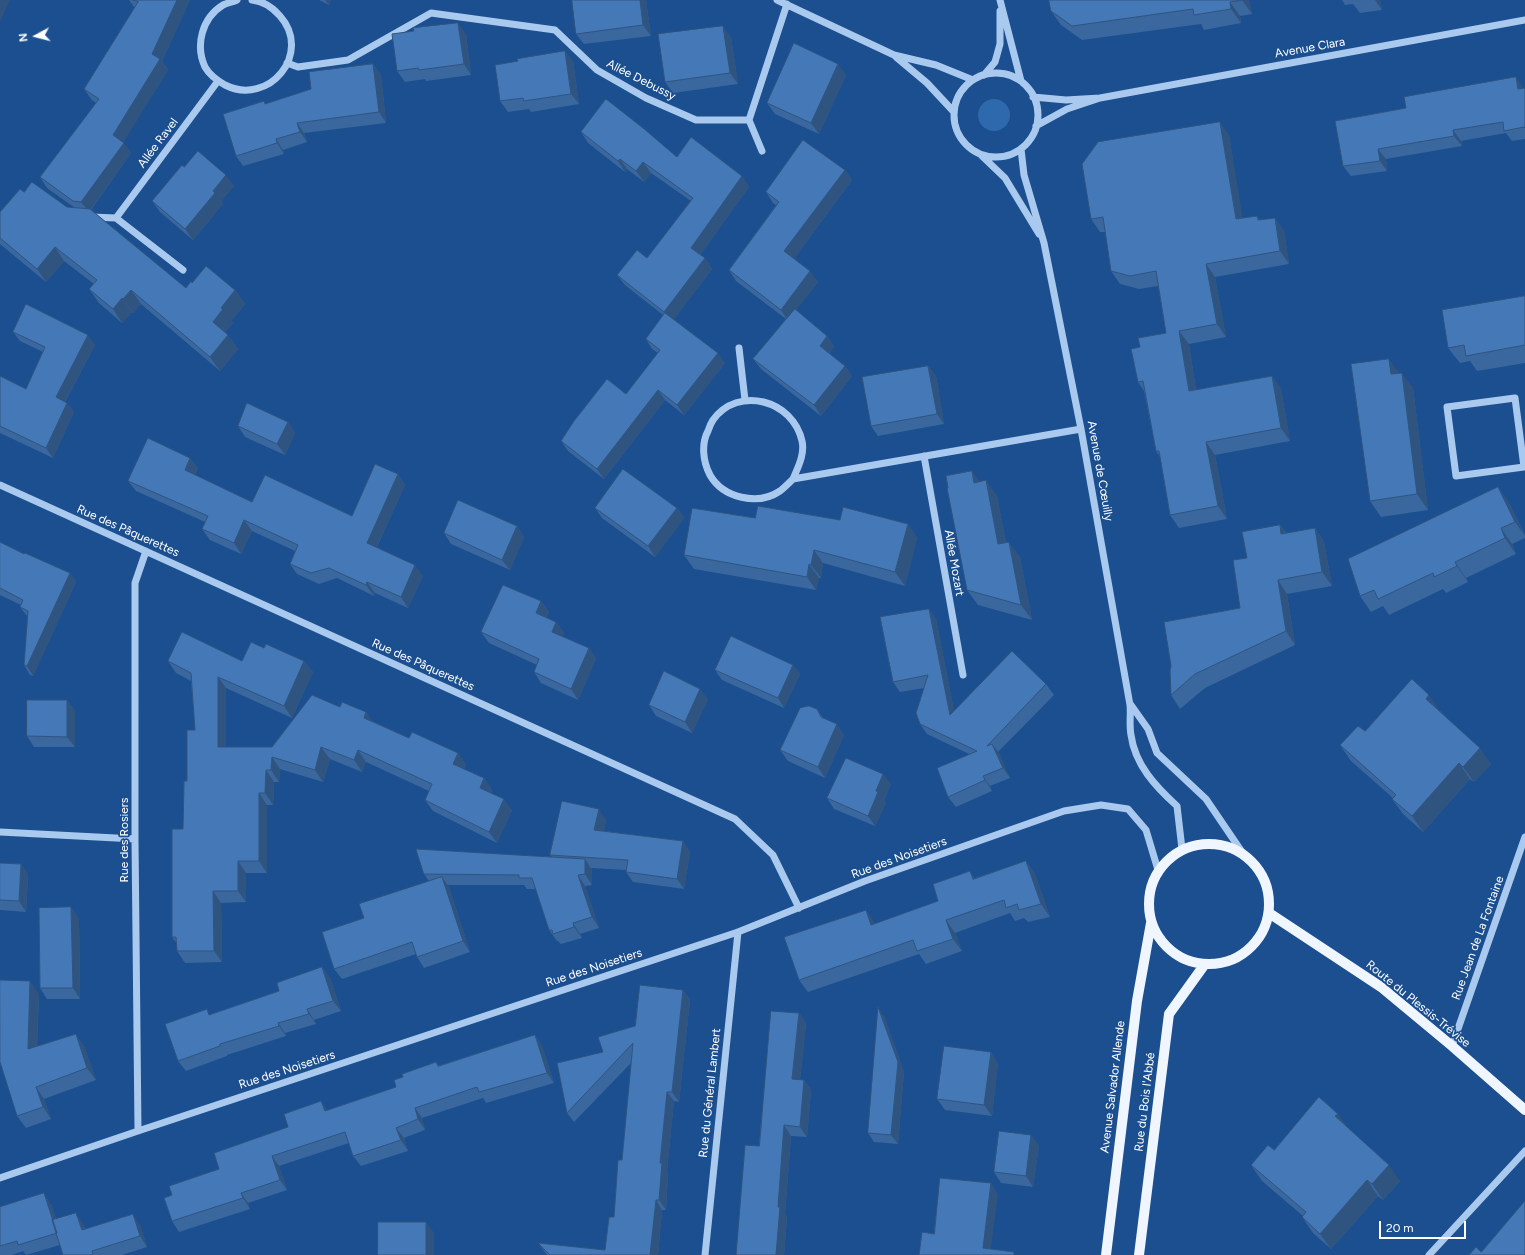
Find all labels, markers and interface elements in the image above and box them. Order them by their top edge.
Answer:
north arrow [16,16,56,56]
text: N [17,33,31,43]
street label: Avenue Clara [1274,35,1346,61]
street label: Allée Debussy [604,56,678,104]
street label: Allée Ravel [135,115,181,171]
street label: Avenue de Cœuilly [1084,420,1116,522]
street label: Rue des Pâquerettes [74,502,182,560]
street label: Allée Mozart [941,529,967,597]
street label: Rue des Pâquerettes [369,636,477,694]
street label: Rue des Rosiers [117,798,131,882]
street label: Rue des Noisetiers [849,834,949,882]
street label: Rue Jean de La Fontaine [1449,874,1507,1002]
street label: Rue des Noisetiers [544,946,644,990]
street label: Route du Plessis-Trévise [1363,957,1473,1051]
street label: Avenue Salvador Allende [1098,1020,1128,1154]
street label: Rue du Général Lambert [696,1028,724,1158]
street label: Rue des Noisetiers [237,1048,337,1092]
street label: Rue du Bois l'Abbé [1132,1052,1158,1152]
scale bar [1381,1213,1468,1239]
text: 20 m [1386,1221,1414,1235]

